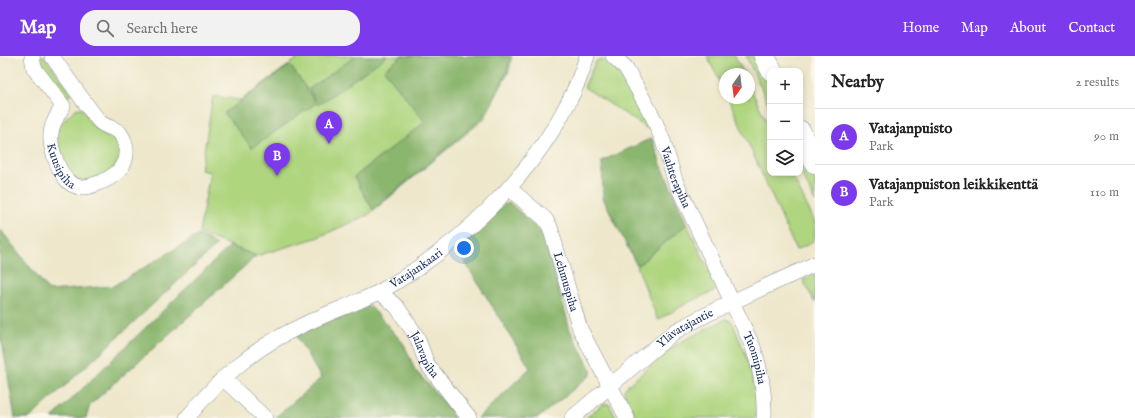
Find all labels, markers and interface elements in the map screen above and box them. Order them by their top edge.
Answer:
search box [80,10,360,46]
text: Map [20,16,56,40]
icon: search [94,17,116,39]
text: Search here [126,19,198,38]
text: Home [903,19,939,37]
text: Map [961,19,988,37]
text: About [1010,19,1046,37]
text: Contact [1068,19,1115,37]
north arrow [719,68,755,104]
map controls [767,68,803,176]
button: + [767,68,803,104]
text: Nearby [831,72,884,93]
text: 2 results [1075,74,1119,91]
button: − [767,104,803,140]
pin: A [316,111,342,144]
text: Vatajanpuisto [869,119,952,138]
text: A [840,128,848,145]
text: 90 m [1094,128,1119,145]
text: Park [869,138,894,155]
button: layers [767,140,803,176]
street label: Kuusipiha [43,142,79,193]
pin: B [264,143,290,176]
street label: Vaahterapiha [657,144,695,211]
text: Vatajanpuiston leikkikenttä [869,175,1038,194]
text: B [840,184,848,201]
text: 110 m [1090,184,1119,201]
text: Park [869,194,894,211]
your location [454,238,474,258]
street label: Vatajankaari [386,245,445,292]
street label: Lehmuspiha [550,250,582,314]
street label: Ylävatajantie [654,305,716,351]
street label: Jalavapiha [406,326,443,381]
street label: Tuomipiha [740,330,770,386]

